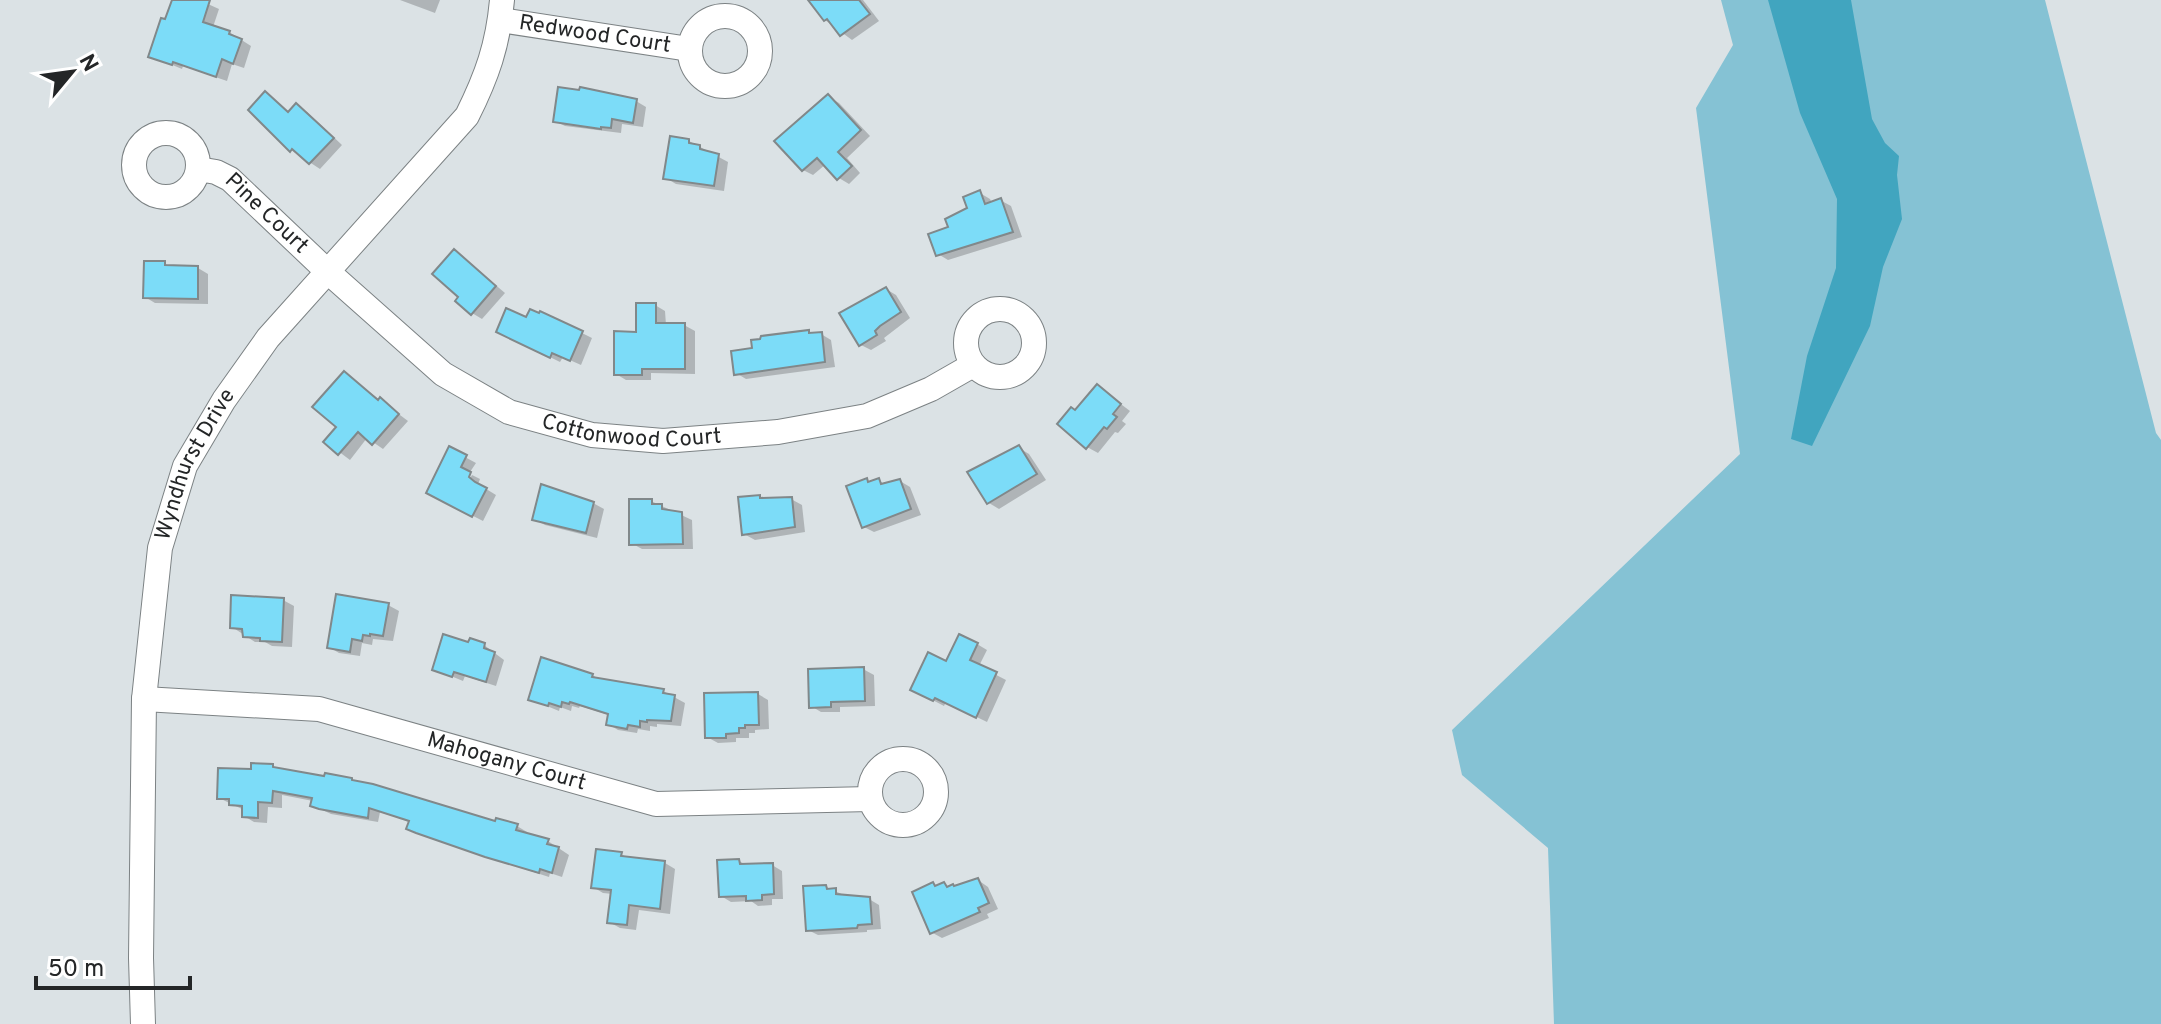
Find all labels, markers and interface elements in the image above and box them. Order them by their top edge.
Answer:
street label: Redwood Court [517,10,673,60]
north arrow [32,32,112,112]
text: N [72,50,103,77]
street label: Pine Court [219,167,314,260]
street label: Wyndhurst Drive [150,383,241,543]
street label: Cottonwood Court [538,408,722,455]
street label: Mahogany Court [424,727,589,797]
scale bar [36,940,190,990]
text: 50 m [48,955,104,985]

